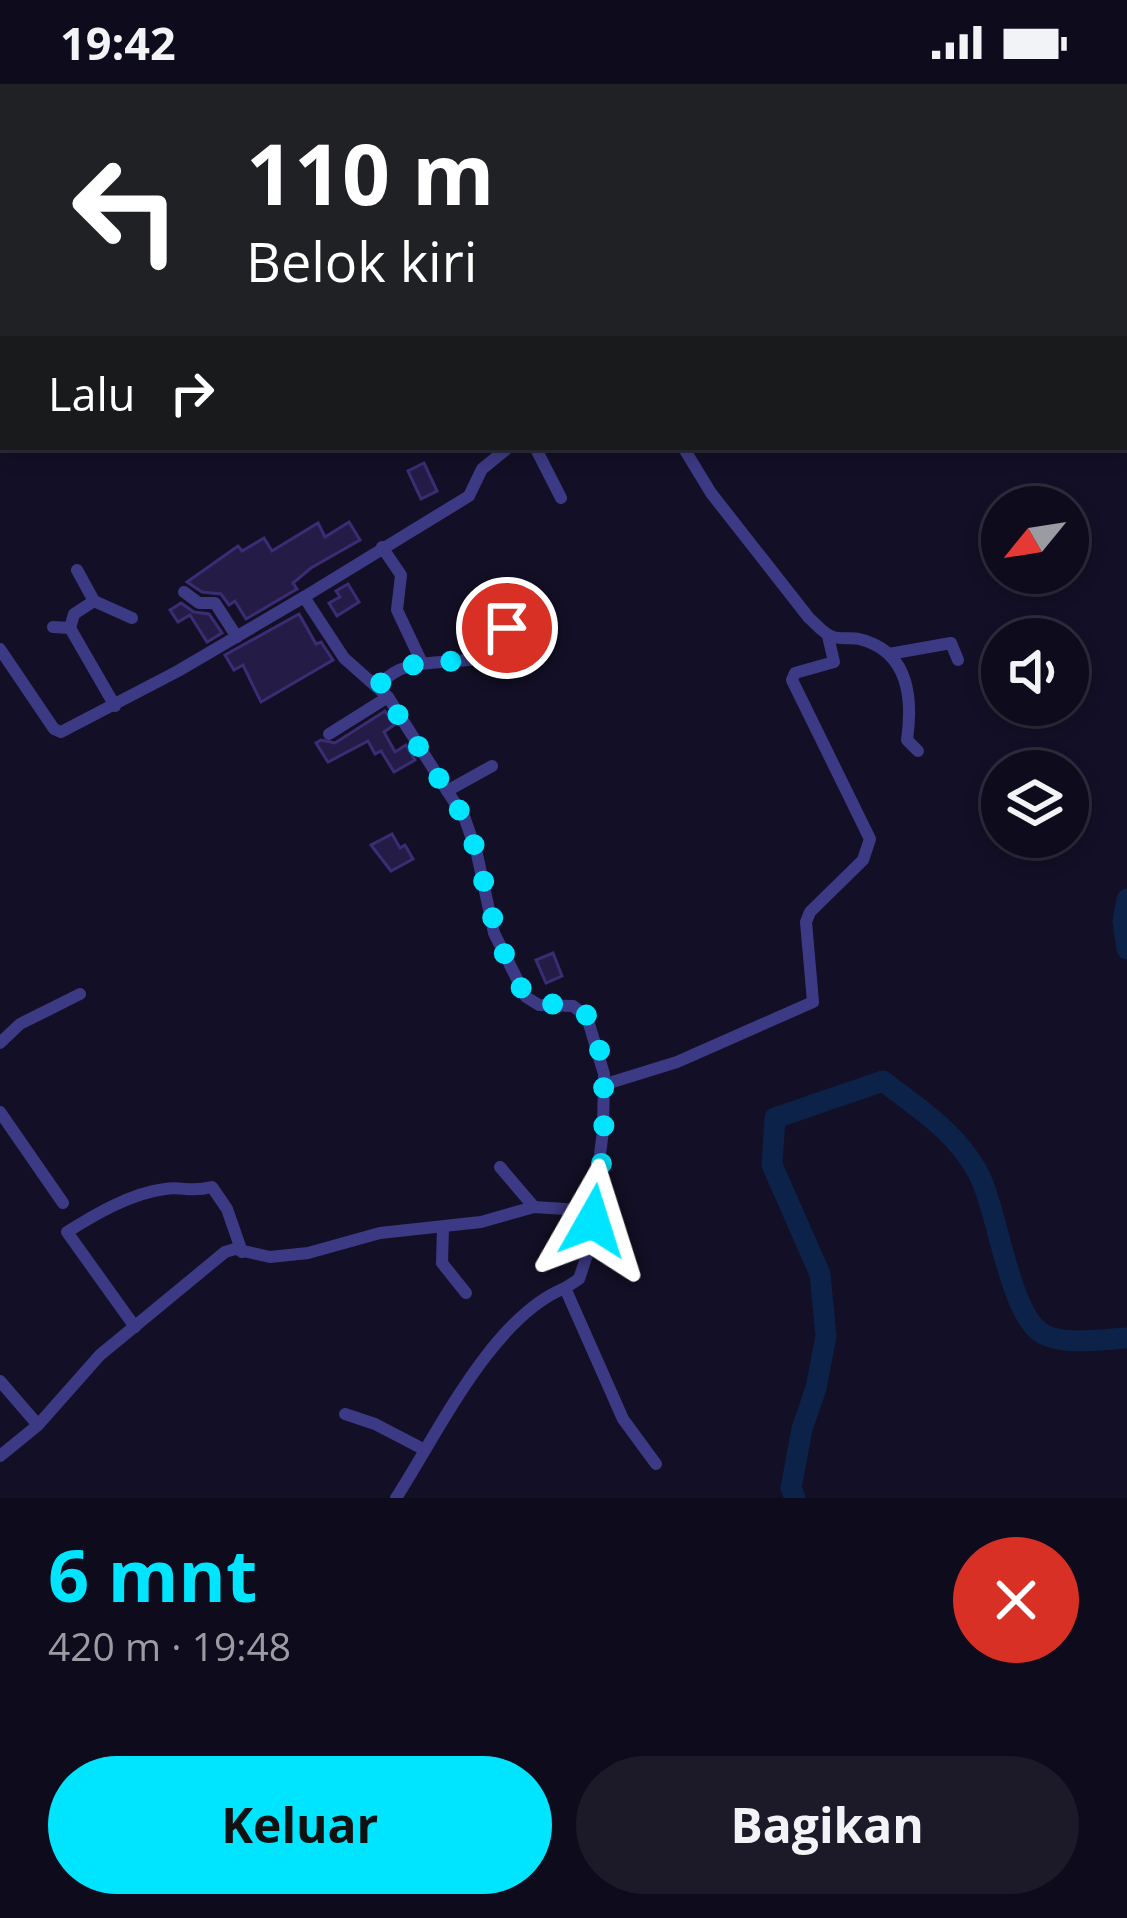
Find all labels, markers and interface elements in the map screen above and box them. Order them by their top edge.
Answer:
text: 19:42 [60,12,176,73]
text: 110 m [246,115,494,230]
icon: left [48,132,204,288]
text: Belok kiri [246,224,477,298]
icon: right [159,360,225,426]
text: Lalu [48,363,135,424]
north arrow [981,486,1089,594]
map controls [981,486,1089,858]
pin [456,577,558,679]
icon: arrive [474,595,540,661]
button: sound [981,618,1089,726]
button: layers [981,750,1089,858]
position arrow [530,1158,656,1284]
text: 6 mnt [48,1525,257,1623]
button: close [953,1537,1079,1663]
text: 420 m · 19:48 [48,1619,291,1672]
button: Keluar [48,1756,552,1894]
button: Bagikan [576,1756,1079,1894]

